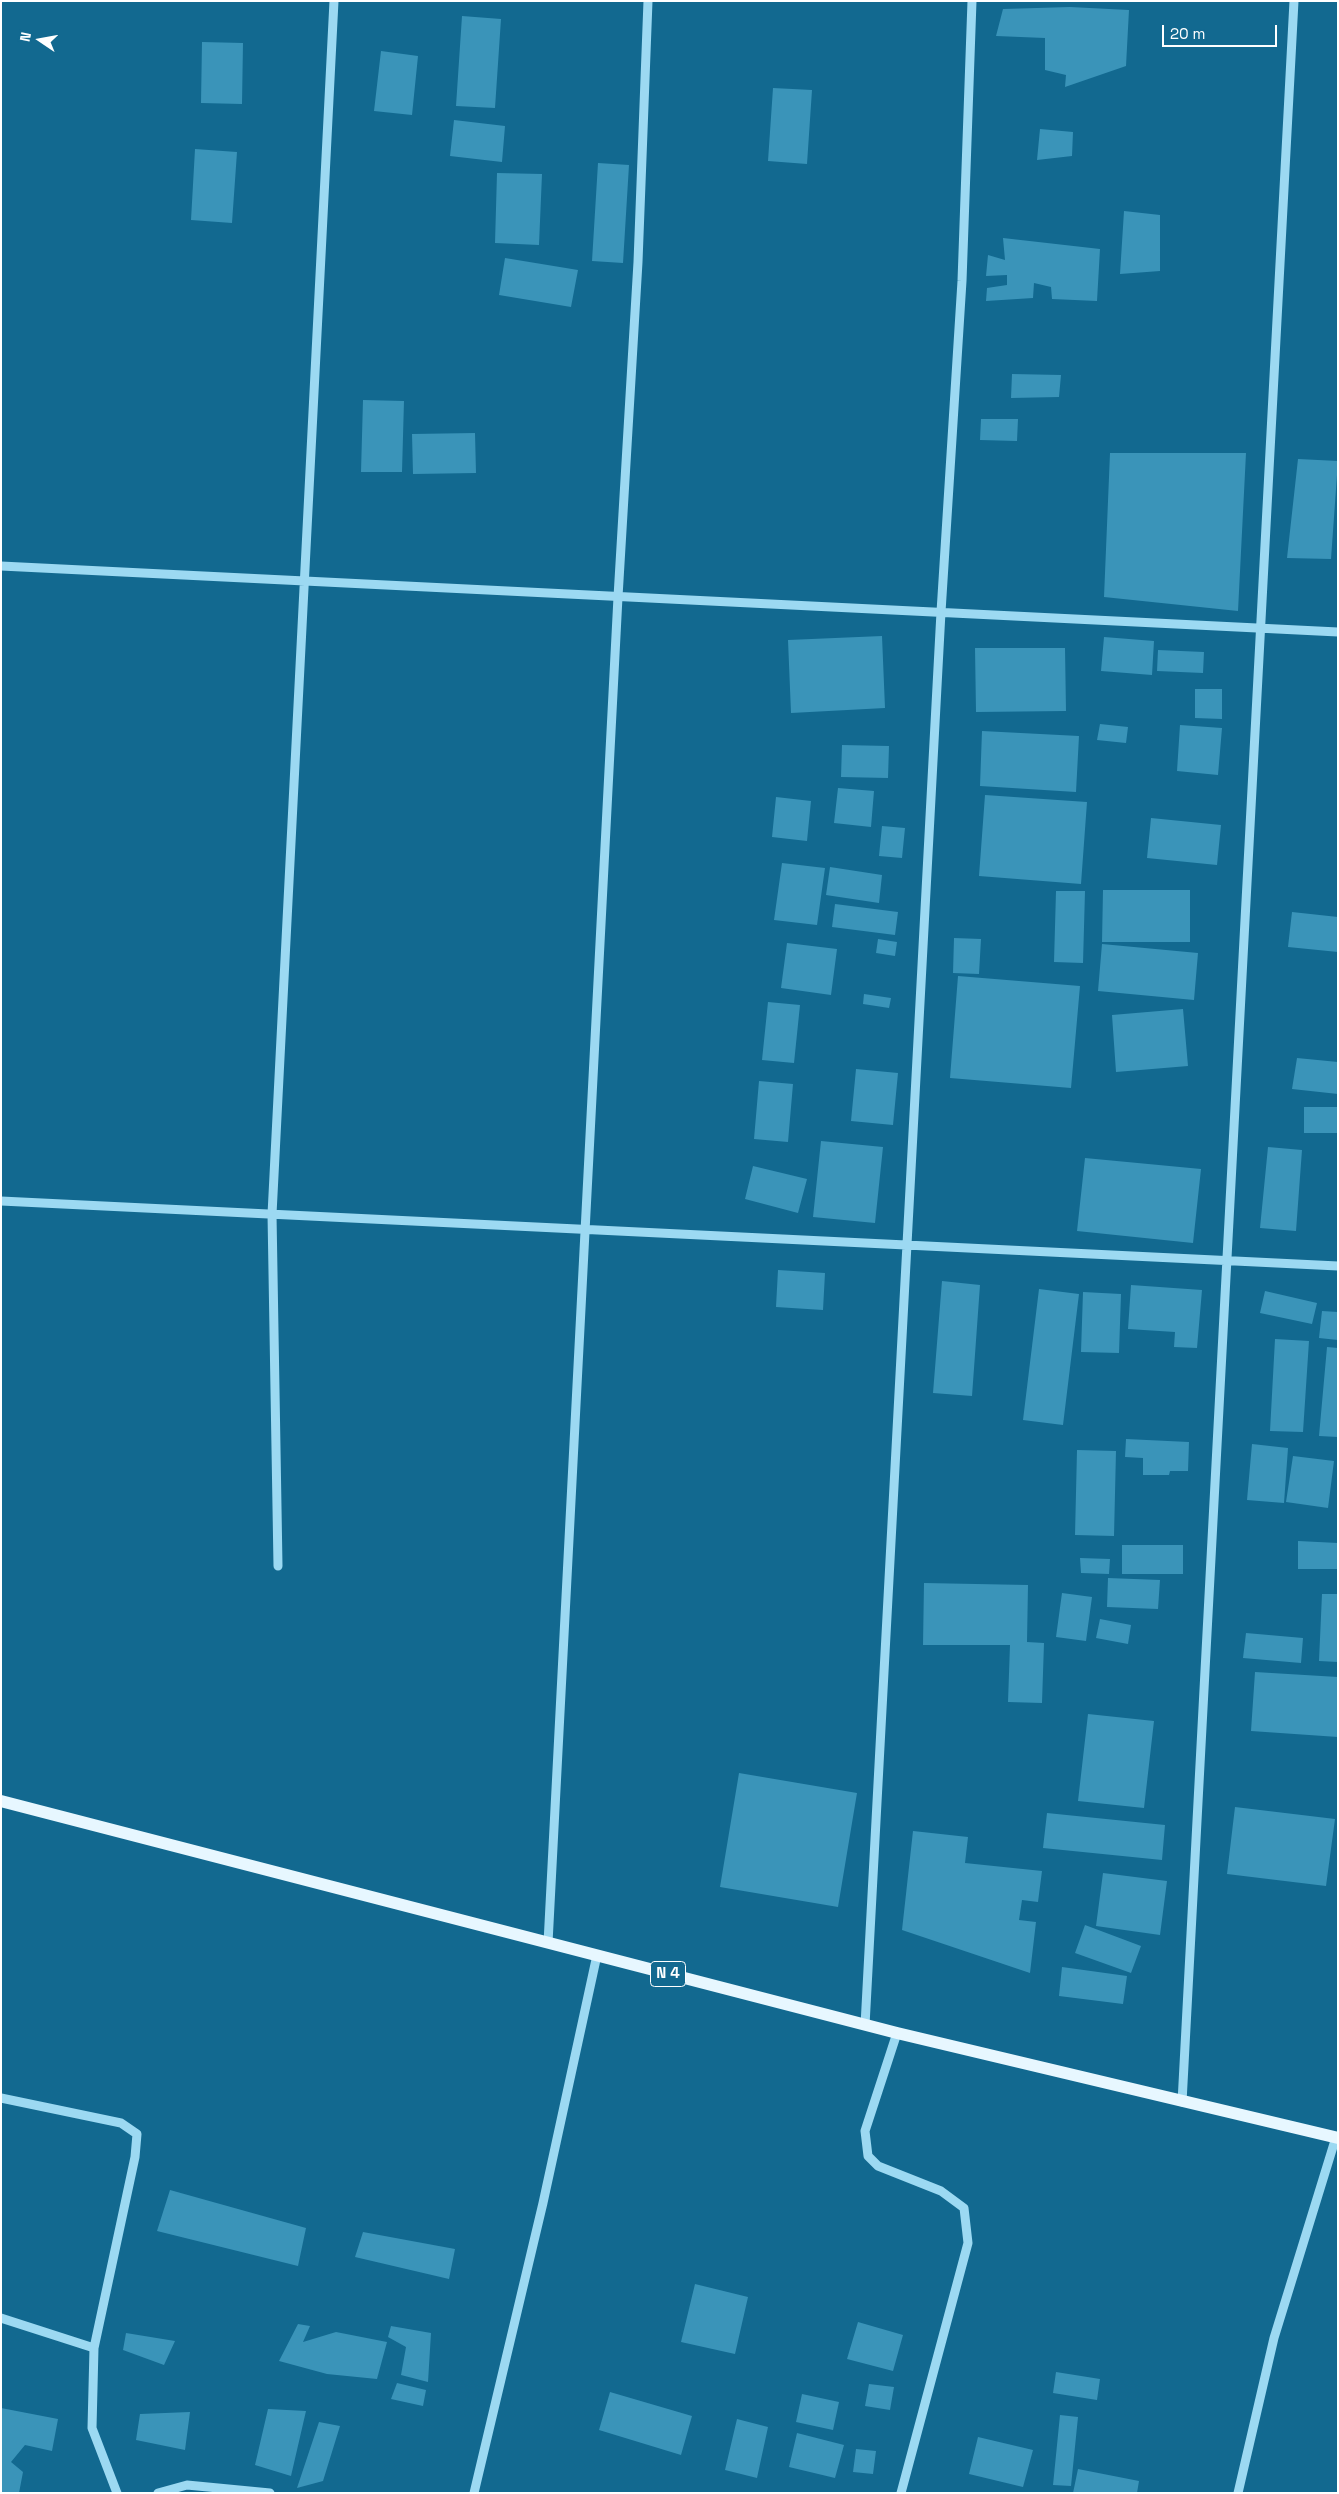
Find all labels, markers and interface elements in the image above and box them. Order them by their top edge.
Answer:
north arrow [15,15,65,65]
scale bar [1164,15,1279,47]
text: 20 m [1170,24,1205,43]
text: N [16,30,35,43]
road number: N 4 [650,1962,686,1986]

